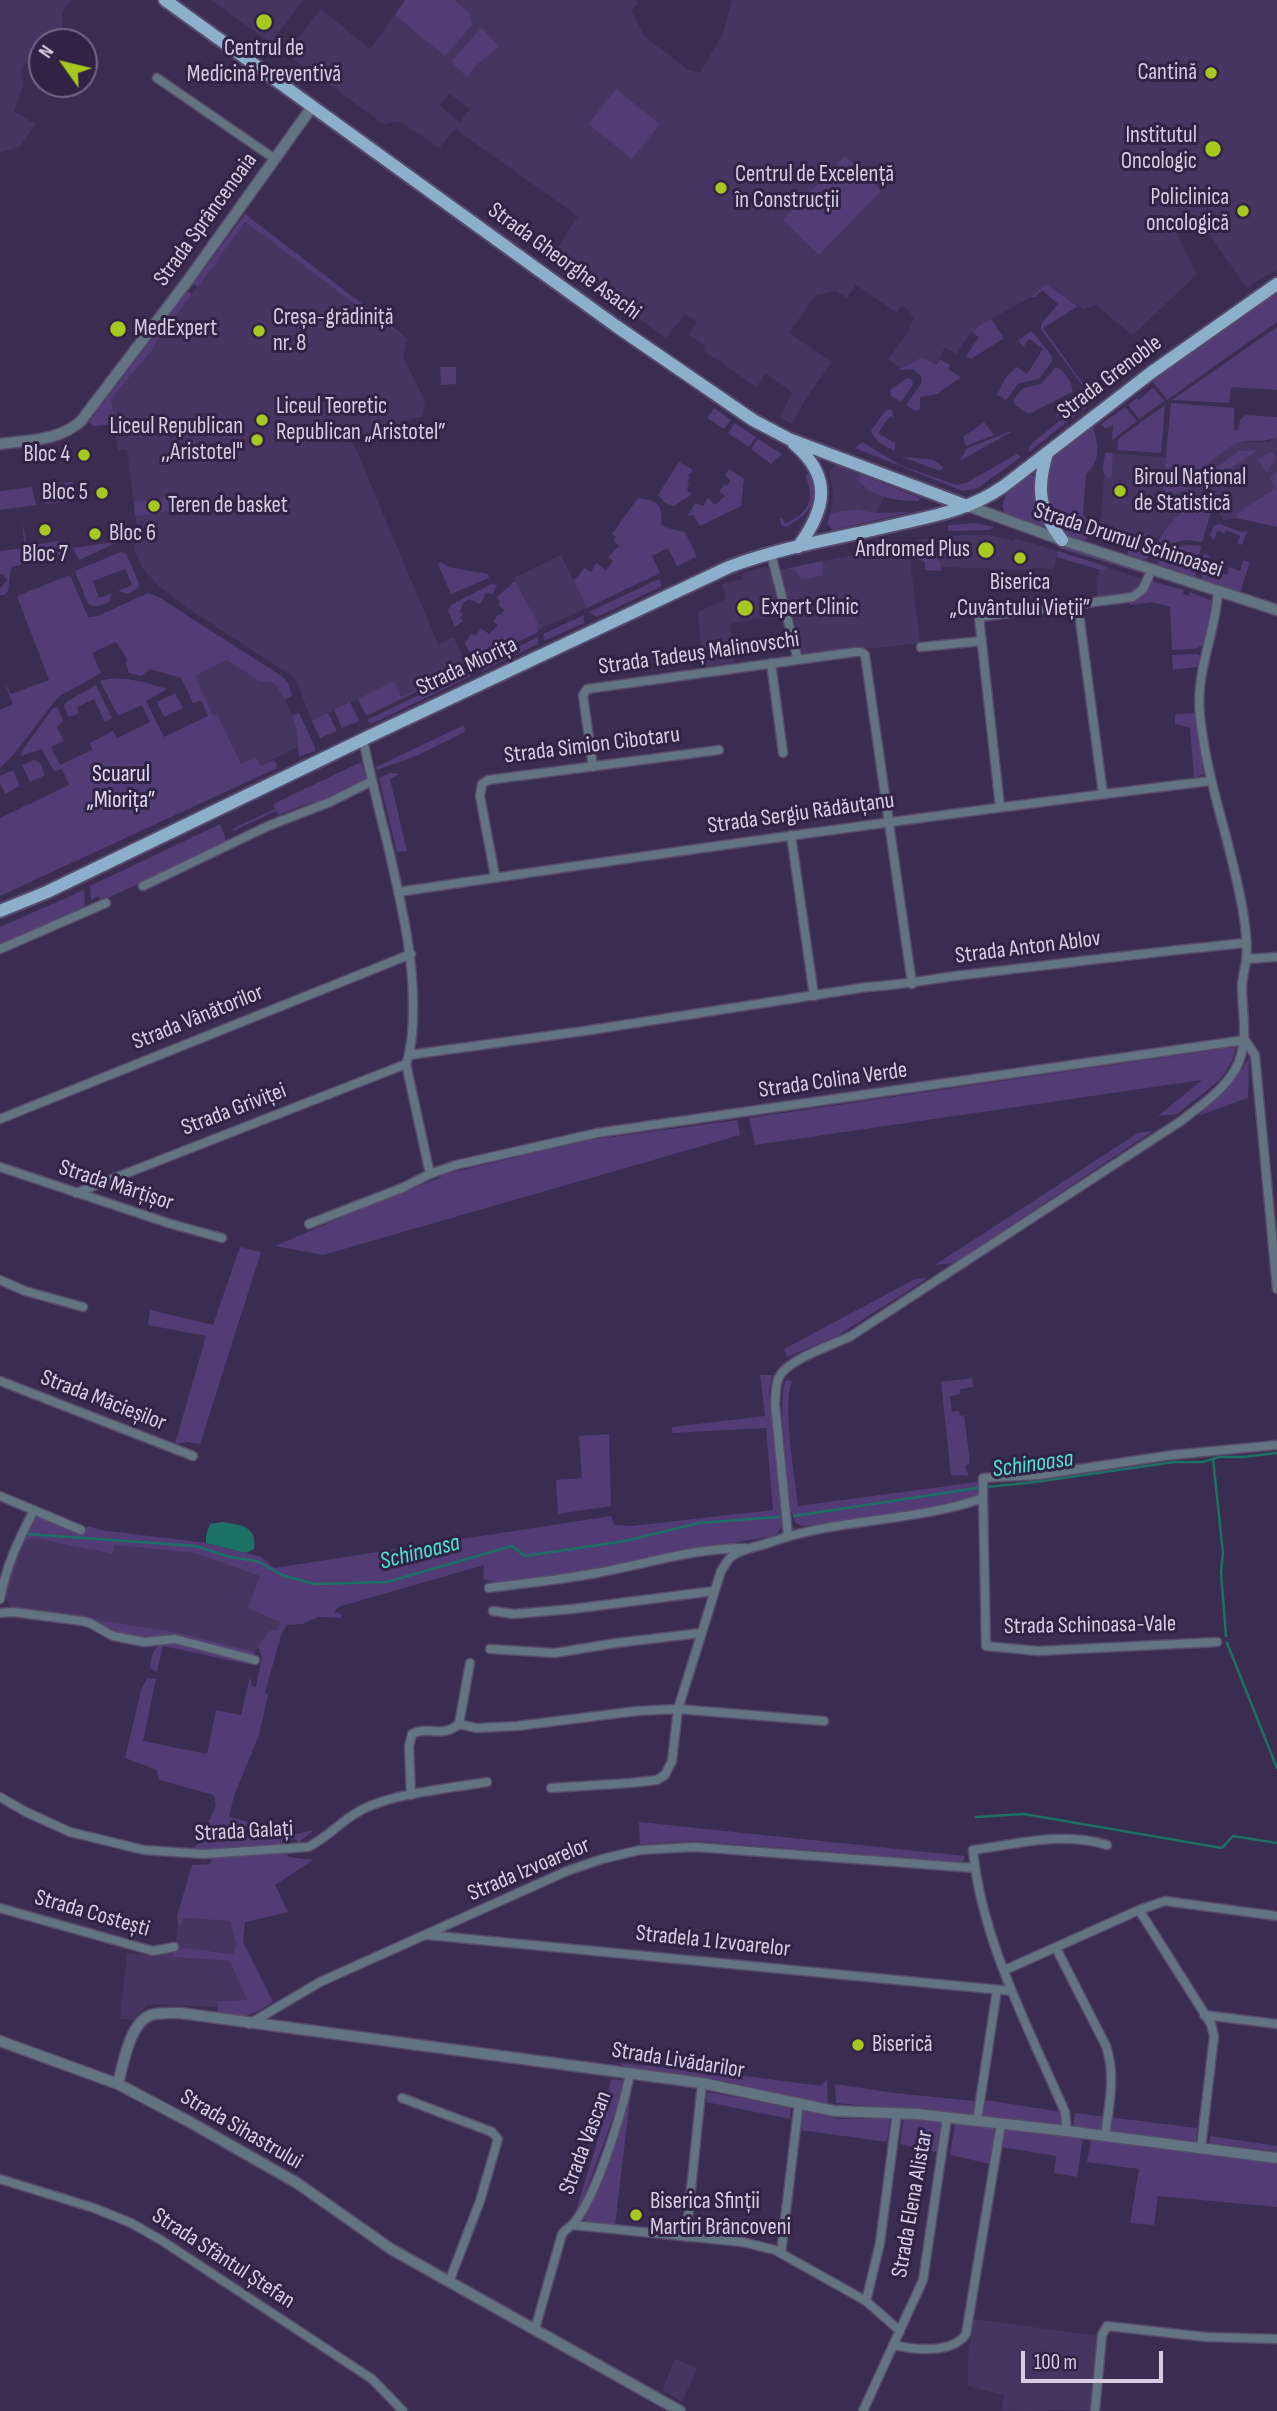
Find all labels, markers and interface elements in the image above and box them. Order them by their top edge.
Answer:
marker: Centrul de Medicină Preventivă [254,12,274,32]
north arrow [28,28,98,98]
place label: Centrul de Medicină Preventivă [187,35,341,89]
text: N [34,41,59,63]
place label: Cantină [1137,59,1197,87]
marker: Cantină [1203,65,1219,81]
place label: Institutul Oncologic [1121,122,1197,176]
marker: Institutul Oncologic [1203,139,1223,159]
street label: Strada Sprâncenoaia [148,148,264,292]
place label: Centrul de Excelență în Construcții [735,161,894,215]
marker: Centrul de Excelență în Construcții [713,180,729,196]
place label: Policlinica oncologică [1146,184,1229,238]
street label: Strada Gheorghe Asachi [482,197,646,327]
marker: Policlinica oncologică [1235,203,1251,219]
place label: Creșa-grădiniță nr. 8 [273,304,394,358]
place label: MedExpert [134,315,217,343]
marker: MedExpert [108,319,128,339]
marker: Creșa-grădiniță nr. 8 [251,323,267,339]
street label: Strada Grenoble [1052,330,1168,426]
place label: Liceul Teoretic Republican „Aristotel” [276,393,446,447]
marker: Liceul Teoretic Republican „Aristotel” [254,412,270,428]
place label: Liceul Republican ,,Aristotel" [109,413,243,467]
marker: Liceul Republican ,,Aristotel" [249,432,265,448]
place label: Bloc 4 [23,441,70,469]
marker: Bloc 4 [76,447,92,463]
place label: Biroul Național de Statistică [1134,464,1246,518]
place label: Bloc 5 [42,479,88,507]
marker: Biroul Național de Statistică [1112,483,1128,499]
marker: Bloc 5 [94,485,110,501]
place label: Teren de basket [168,492,288,520]
street label: Strada Drumul Schinoasei [1030,497,1226,585]
marker: Teren de basket [146,498,162,514]
place label: Bloc 6 [109,520,156,548]
marker: Bloc 7 [37,522,53,538]
marker: Bloc 6 [87,526,103,542]
place label: Andromed Plus [855,536,970,564]
marker: Andromed Plus [976,540,996,560]
place label: Bloc 7 [22,541,68,569]
marker: Biserica „Cuvântului Vieții” [1012,550,1028,566]
place label: Biserica „Cuvântului Vieții” [950,569,1090,623]
place label: Expert Clinic [761,594,859,622]
marker: Expert Clinic [735,598,755,618]
street label: Strada Tadeuș Malinovschi [597,626,801,682]
street label: Strada Miorița [412,632,522,702]
street label: Strada Simion Cibotaru [503,722,681,770]
park label: Scuarul „Miorița” [86,761,156,815]
street label: Strada Sergiu Rădăuțanu [706,787,896,841]
street label: Strada Anton Ablov [954,925,1102,971]
street label: Strada Vânătorilor [128,979,268,1057]
street label: Strada Colina Verde [757,1057,909,1105]
street label: Strada Griviței [178,1077,290,1143]
street label: Strada Mărțișor [55,1154,177,1218]
street label: Strada Măcieșilor [36,1364,170,1438]
water label: Schinoasa [991,1445,1075,1485]
water label: Schinoasa [377,1529,463,1577]
street label: Strada Schinoasa-Vale [1004,1611,1176,1641]
street label: Strada Galați [194,1816,294,1848]
street label: Strada Izvoarelor [464,1832,594,1908]
street label: Strada Costești [31,1884,153,1944]
street label: Stradela 1 Izvoarelor [634,1920,792,1964]
place label: Biserică [872,2031,933,2059]
street label: Strada Livădarilor [610,2037,746,2085]
marker: Biserică [850,2037,866,2053]
street label: Strada Sihastrului [175,2084,307,2176]
street label: Strada Vascan [554,2087,618,2199]
street label: Strada Elena Alistar [886,2128,940,2280]
place label: Biserica Sfinții Martiri Brâncoveni [650,2188,791,2242]
street label: Strada Sfântul Ștefan [146,2203,300,2315]
marker: Biserica Sfinții Martiri Brâncoveni [628,2207,644,2223]
scale bar [1025,2338,1167,2382]
text: 100 m [1034,2350,1077,2375]

